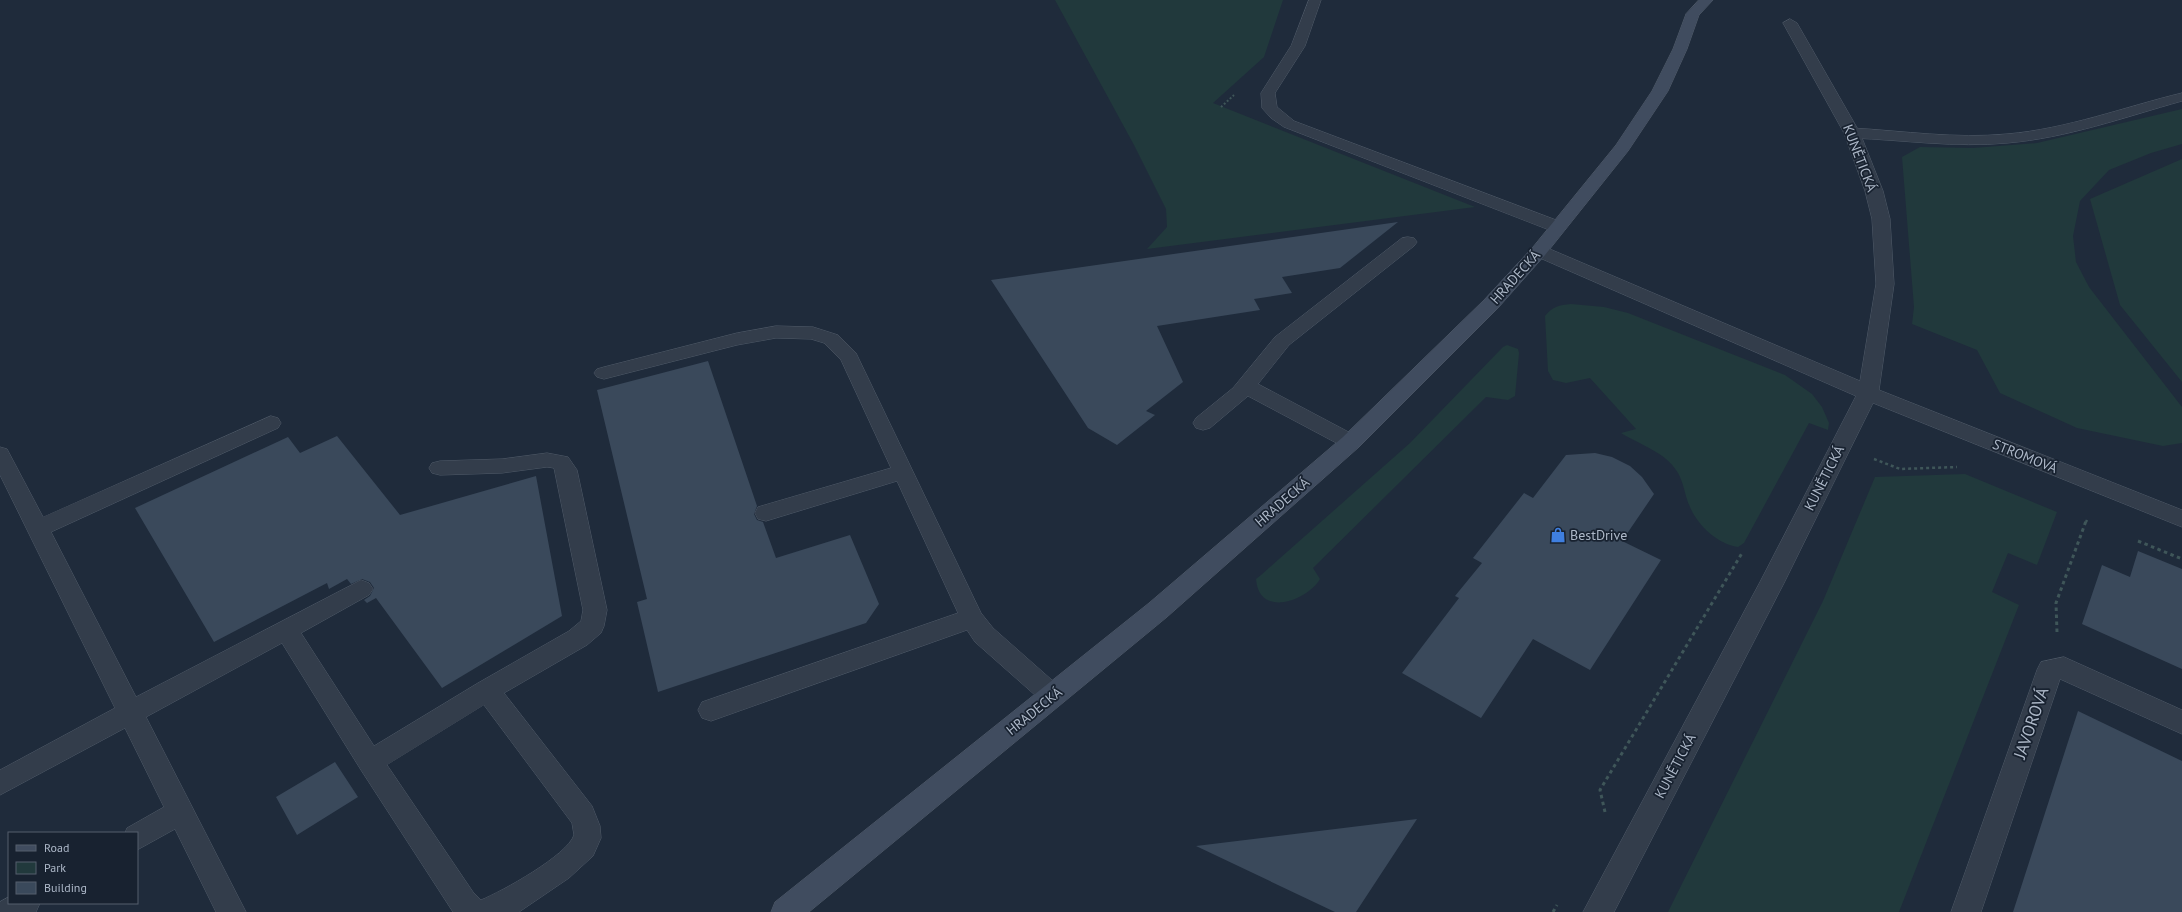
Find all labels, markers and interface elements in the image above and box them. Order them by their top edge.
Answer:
street label: KUNĚTICKÁ [1839,122,1881,195]
street label: HRADECKÁ [1486,246,1544,308]
street label: STROMOVÁ [1990,435,2061,477]
street label: KUNĚTICKÁ [1800,442,1848,514]
street label: HRADECKÁ [1251,473,1314,531]
shop icon: BestDrive [1549,526,1567,544]
place label: BestDrive [1570,526,1627,544]
street label: HRADECKÁ [1002,683,1066,739]
street label: JAVOROVÁ [2008,684,2054,763]
street label: KUNĚTICKÁ [1650,730,1700,801]
legend [8,832,138,904]
text: Road [44,840,69,855]
text: Park [44,860,66,875]
text: Building [44,880,87,895]

